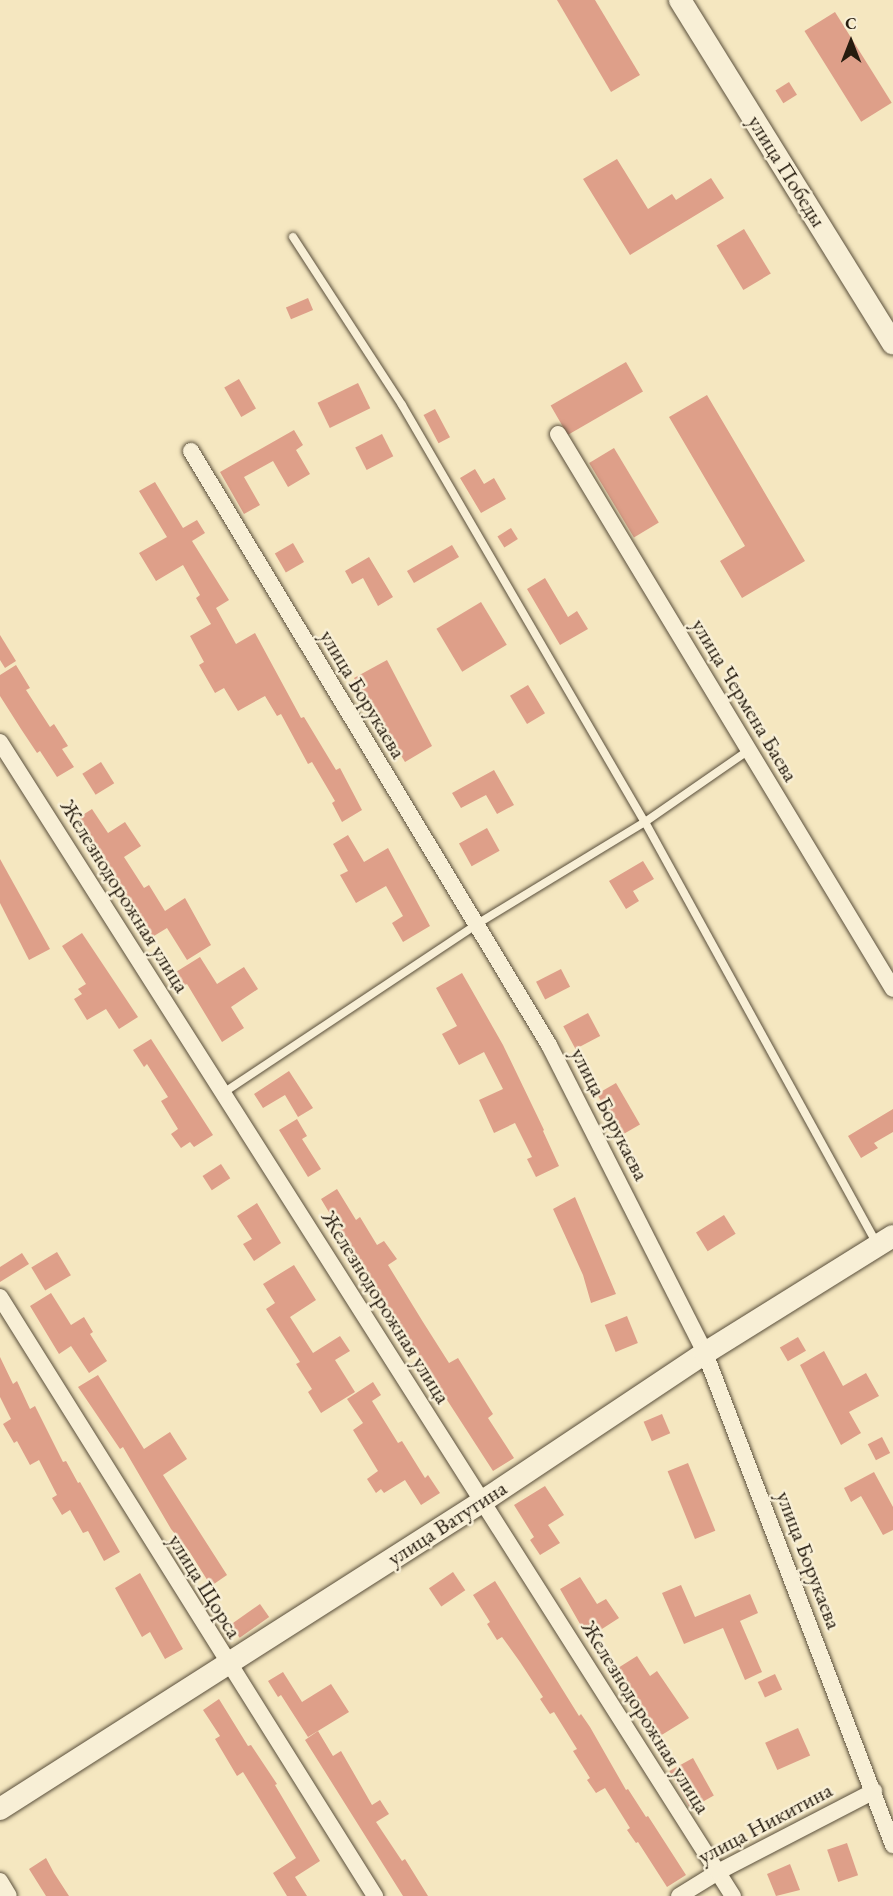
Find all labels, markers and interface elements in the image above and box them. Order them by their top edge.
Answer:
north arrow [821,12,881,72]
text: С [845,13,857,34]
street label: улица Победы [742,110,832,232]
street label: улица Чермена Баева [686,614,804,786]
street label: улица Борукаева [314,625,412,763]
street label: Железнодорожная улица [55,794,195,998]
street label: улица Борукаева [565,1043,655,1185]
street label: Железнодорожная улица [316,1205,456,1409]
street label: улица Ватутина [382,1475,512,1571]
street label: улица Борукаева [771,1487,847,1633]
street label: улица Щорса [162,1529,248,1643]
street label: Железнодорожная улица [576,1615,716,1819]
street label: улица Никитина [693,1777,837,1869]

